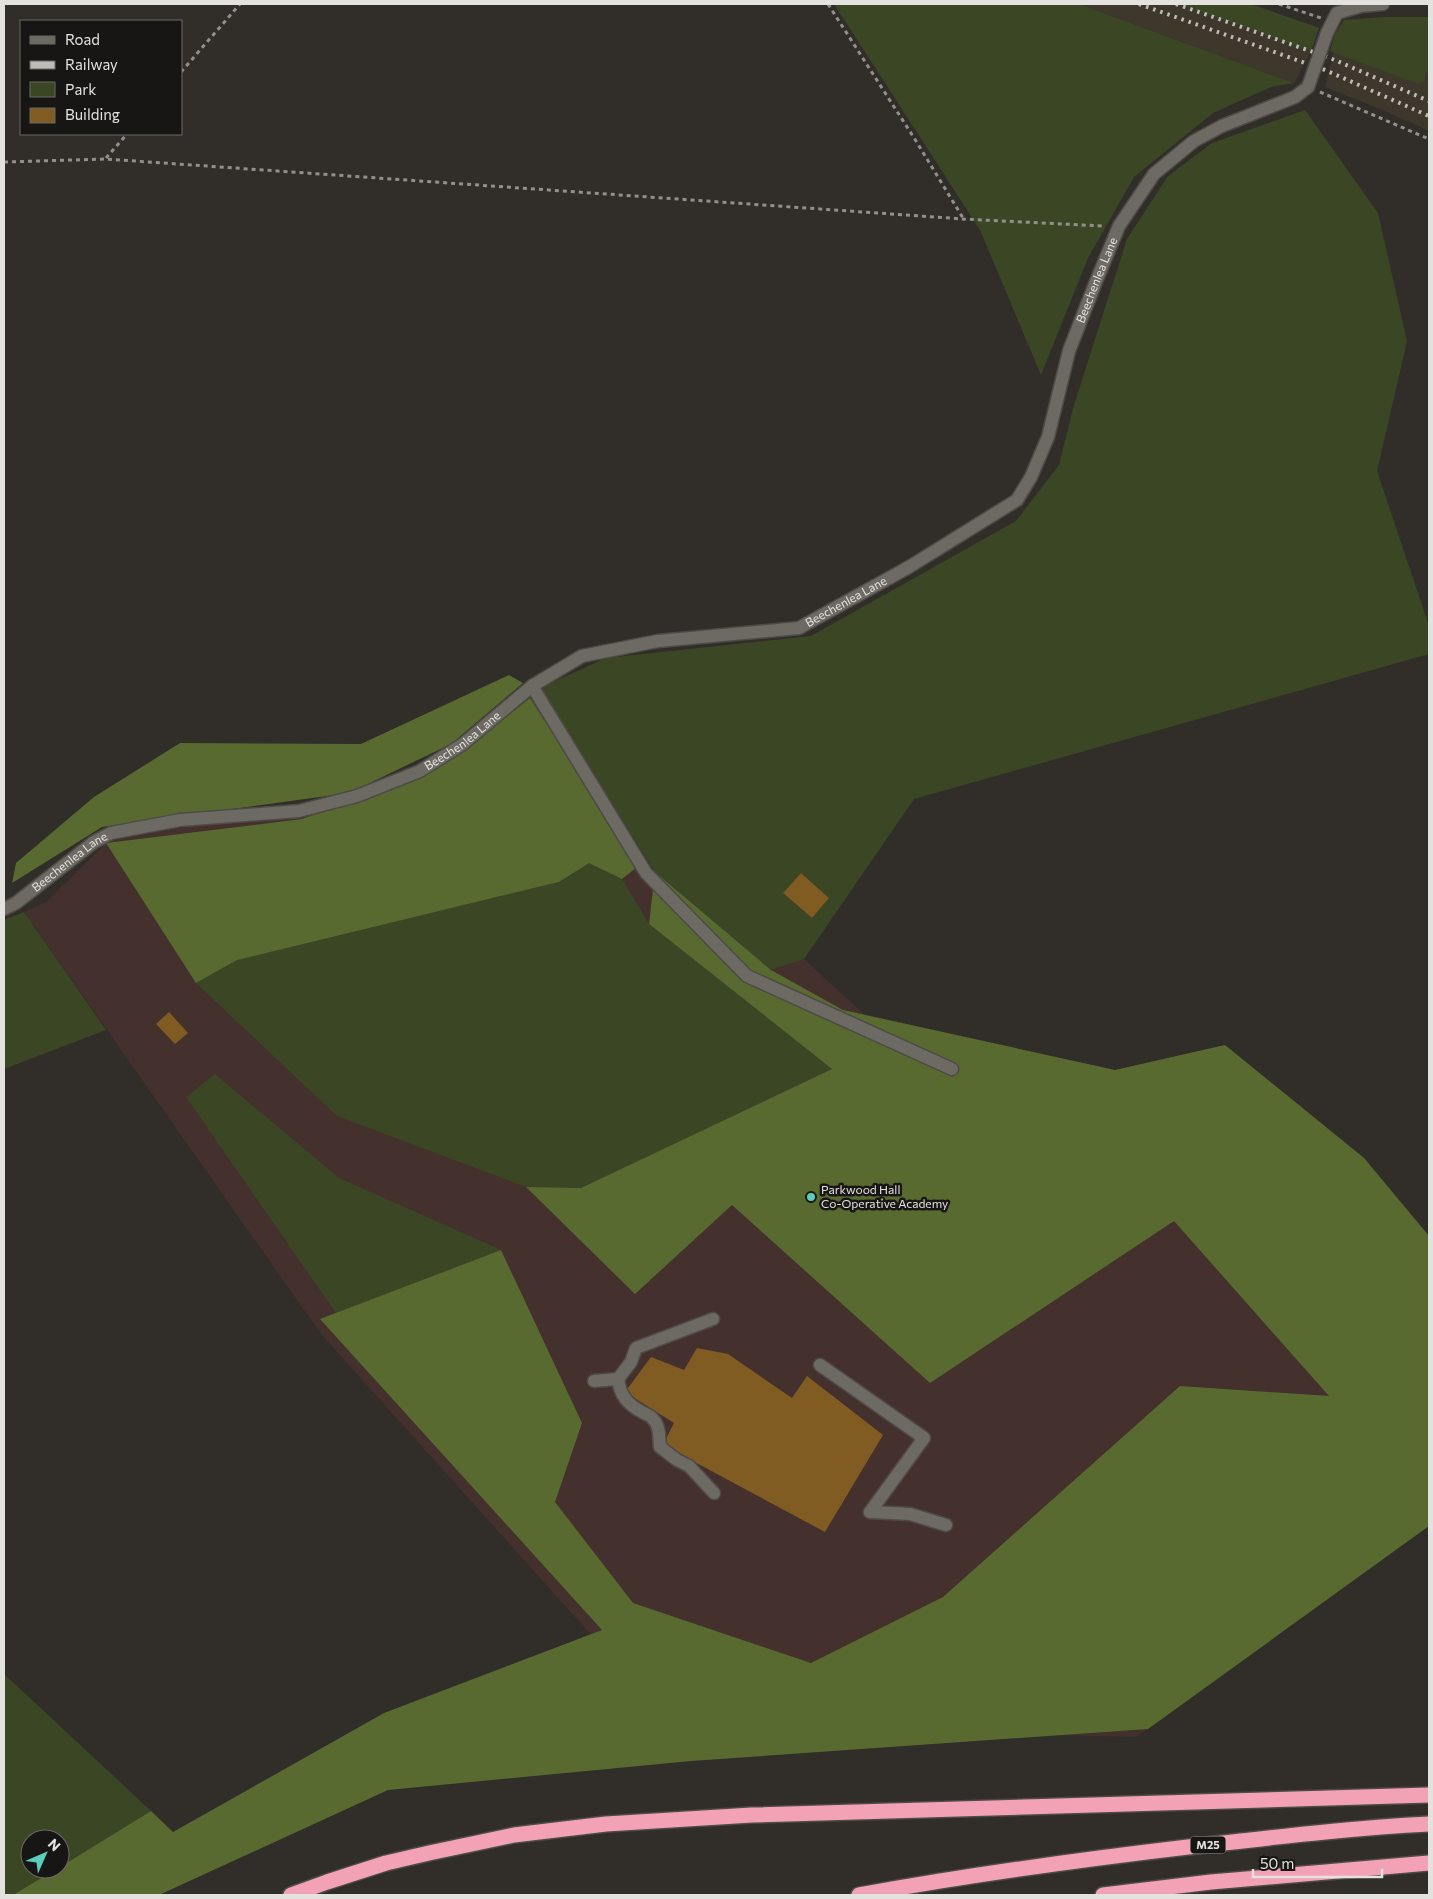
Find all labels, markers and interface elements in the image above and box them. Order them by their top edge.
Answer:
legend [20,20,182,135]
text: Road [65,30,100,48]
text: Railway [65,55,118,73]
text: Park [65,80,96,98]
text: Building [65,105,120,123]
street label: Beechenlea Lane [1073,235,1120,325]
street label: Beechenlea Lane [802,573,889,629]
street label: Beechenlea Lane [421,708,503,773]
street label: Beechenlea Lane [29,828,109,894]
place label: Parkwood Hall Co-Operative Academy [821,1182,948,1210]
marker: Parkwood Hall Co-Operative Academy [805,1191,817,1203]
north arrow [20,1829,70,1879]
text: N [45,1835,64,1854]
road number: M25 [1190,1836,1226,1854]
scale bar [1253,1846,1382,1878]
text: 50 m [1260,1854,1294,1872]

